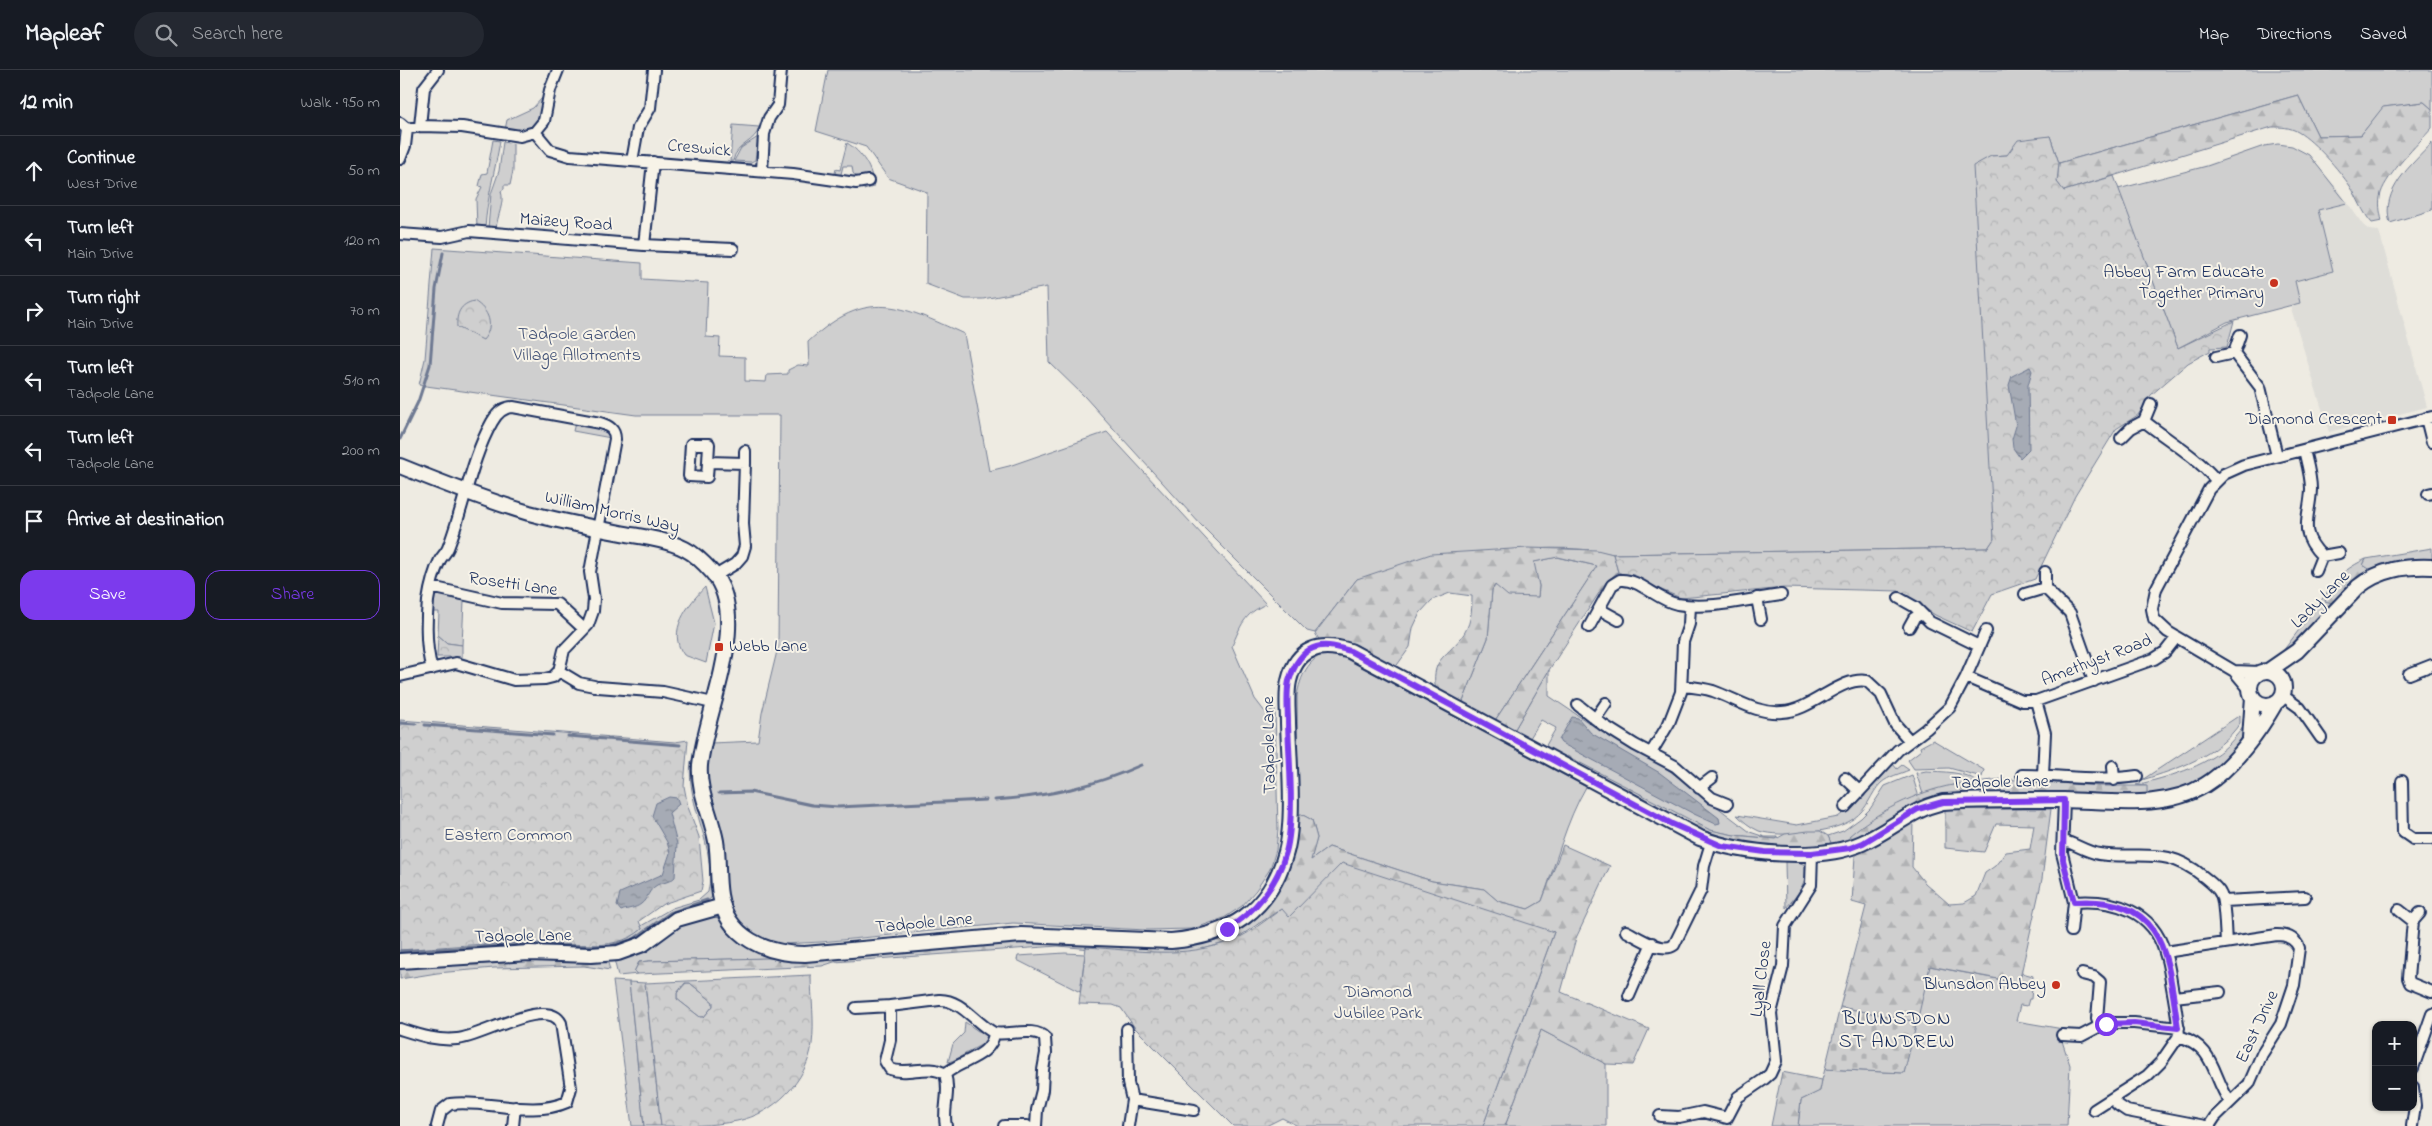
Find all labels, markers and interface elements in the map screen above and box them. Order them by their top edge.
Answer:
search box [134,12,484,57]
text: Mapleaf [25,17,104,52]
icon: search [152,21,180,49]
text: Search here [192,21,283,48]
text: Map [2199,22,2229,48]
text: Directions [2257,22,2332,48]
text: Saved [2360,22,2407,48]
text: 12 min [20,88,73,118]
text: Walk · 950 m [301,91,380,115]
street label: Creswick [666,133,732,165]
text: Continue [67,145,135,172]
icon: ahead [20,157,48,185]
text: 50 m [348,159,380,183]
text: West Drive [67,172,138,196]
street label: Maizey Road [519,207,613,239]
text: Turn left [67,215,134,242]
icon: left [20,227,48,255]
text: 120 m [344,229,380,253]
text: Main Drive [67,242,134,266]
place label: Abbey Farm Educate Together Primary [2103,260,2265,308]
marker: Abbey Farm Educate Together Primary [2268,277,2280,289]
text: Turn right [67,285,140,312]
icon: right [20,297,48,325]
text: 70 m [350,299,380,323]
text: Main Drive [67,312,134,336]
park label: Tadpole Garden Village Allotments [512,322,641,370]
text: Turn left [67,355,134,382]
icon: left [20,367,48,395]
text: 510 m [342,369,380,393]
text: Tadpole Lane [67,382,154,406]
place label: Diamond Crescent [2244,407,2382,433]
marker: Diamond Crescent [2386,414,2398,426]
text: Turn left [67,425,134,452]
icon: left [20,437,48,465]
text: 200 m [342,439,380,463]
text: Tadpole Lane [67,452,154,476]
street label: William Morris Way [542,485,682,541]
icon: arrive [20,507,48,535]
text: Arrive at destination [67,507,224,534]
street label: Lady Lane [2286,564,2357,635]
street label: Rosetti Lane [467,566,560,604]
button: Save [20,570,195,620]
button: Share [205,570,380,620]
street label: Amethyst Road [2038,628,2156,694]
place label: Webb Lane [729,634,808,660]
marker: Webb Lane [713,641,725,653]
street label: Tadpole Lane [1256,695,1284,794]
street label: Tadpole Lane [1951,769,2050,797]
park label: Eastern Common [444,823,572,849]
street label: Tadpole Lane [874,907,975,941]
route end [1216,918,1239,941]
street label: Tadpole Lane [474,923,573,951]
street label: Lyall Close [1744,939,1780,1019]
place label: Blunsdon Abbey [1922,972,2046,998]
marker: Blunsdon Abbey [2050,979,2062,991]
park label: Diamond Jubilee Park [1334,980,1422,1027]
street label: East Drive [2230,985,2287,1068]
district label: BLUNSDON ST ANDREW [1839,1005,1955,1057]
route start [2095,1013,2118,1036]
map controls [2372,1021,2417,1111]
button: + [2372,1021,2417,1066]
button: − [2372,1066,2417,1111]

